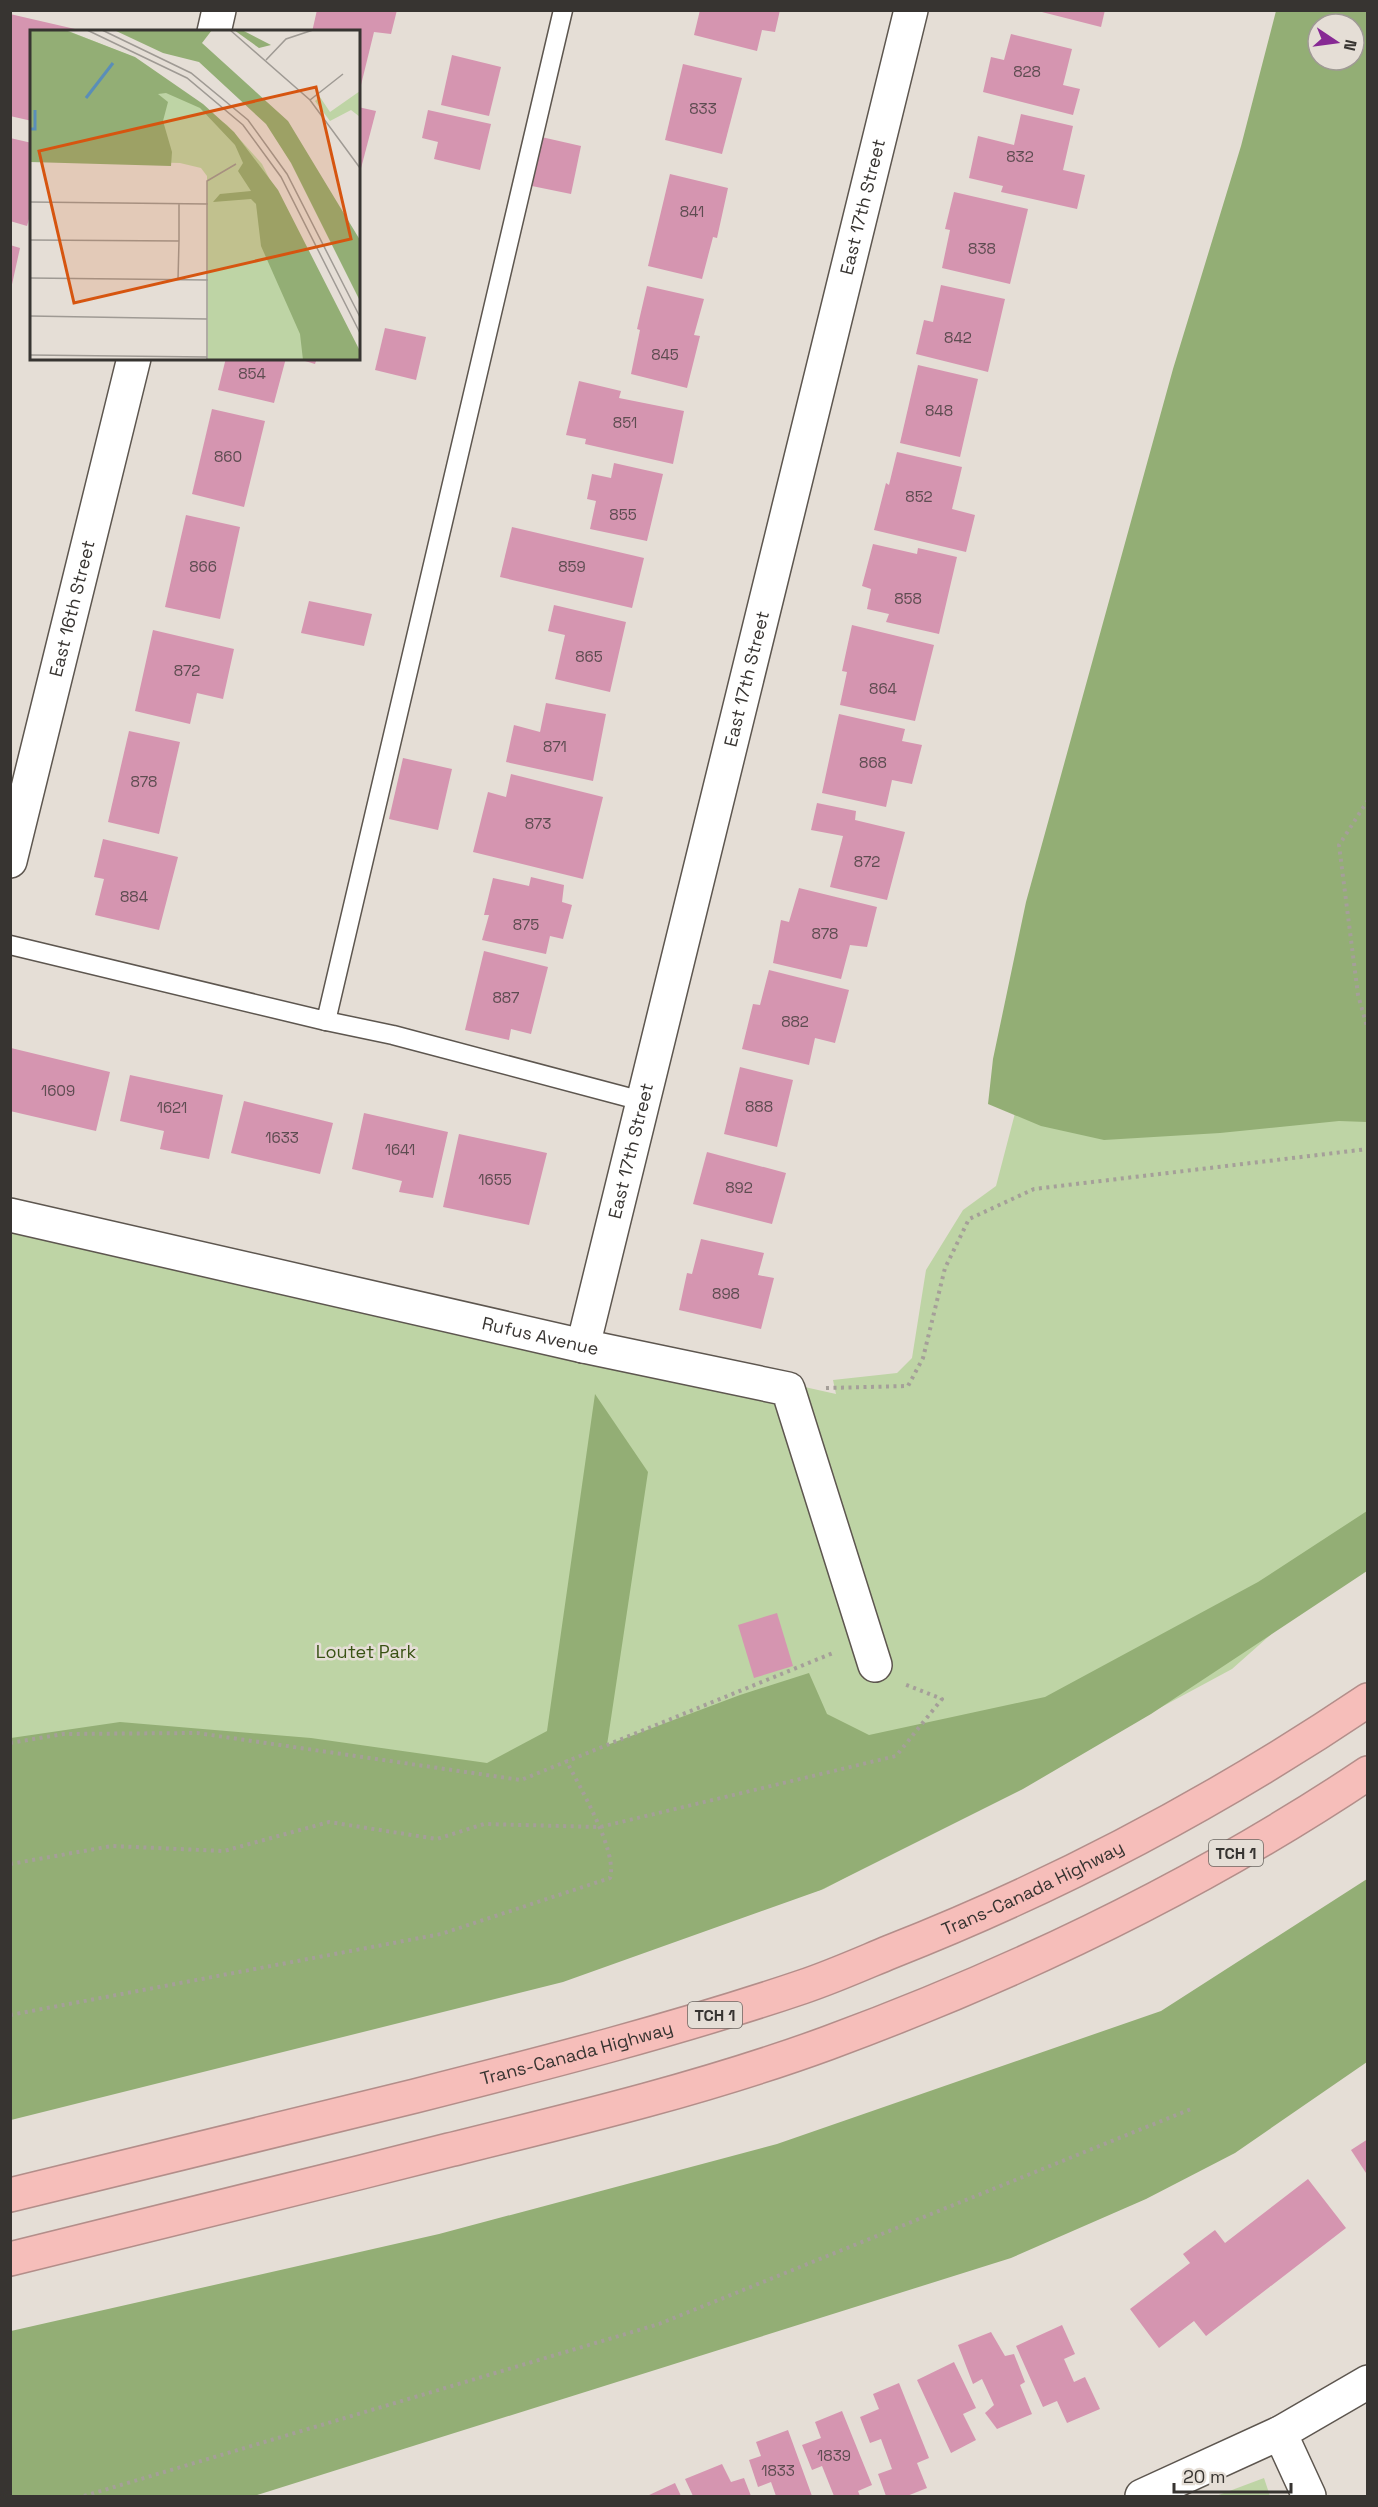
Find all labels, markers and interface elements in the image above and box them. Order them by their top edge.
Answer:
north arrow [1306,12,1366,72]
inset map [30,30,360,360]
text: N [1339,38,1362,53]
house number: 828 [1013,62,1041,81]
house number: 833 [689,99,717,118]
street label: East 17th Street [834,136,890,277]
house number: 832 [1006,147,1034,166]
house number: 841 [680,202,704,221]
house number: 838 [968,239,996,258]
house number: 842 [944,328,972,347]
house number: 845 [651,345,679,364]
house number: 854 [238,364,266,383]
house number: 848 [925,401,953,420]
house number: 851 [613,413,637,432]
house number: 860 [214,447,242,466]
house number: 852 [905,487,933,506]
house number: 855 [609,505,637,524]
street label: East 16th Street [44,538,100,679]
house number: 866 [189,557,217,576]
house number: 859 [558,557,586,576]
house number: 858 [894,589,922,608]
street label: East 17th Street [719,608,774,749]
house number: 865 [575,647,603,666]
house number: 872 [174,661,200,680]
house number: 864 [869,679,897,698]
house number: 871 [543,737,567,756]
house number: 868 [859,753,887,772]
house number: 878 [131,772,157,791]
house number: 873 [525,814,551,833]
house number: 872 [854,852,880,871]
house number: 884 [120,887,148,906]
house number: 875 [513,915,539,934]
house number: 878 [812,924,838,943]
house number: 887 [493,988,519,1007]
house number: 882 [781,1012,809,1031]
street label: East 17th Street [603,1080,658,1221]
house number: 1609 [41,1081,75,1100]
house number: 888 [745,1097,773,1116]
house number: 1621 [157,1098,187,1117]
house number: 1633 [265,1128,299,1147]
house number: 1641 [385,1140,415,1159]
house number: 1655 [478,1170,512,1189]
house number: 892 [725,1178,753,1197]
house number: 898 [712,1284,740,1303]
street label: Rufus Avenue [480,1311,601,1360]
park label: Loutet Park [316,1640,417,1663]
street label: Trans-Canada Highway [938,1835,1127,1941]
road number: TCH 1 [1209,1840,1263,1866]
road number: TCH 1 [688,2002,742,2028]
street label: Trans-Canada Highway [478,2016,676,2090]
house number: 1839 [817,2446,851,2465]
scale bar [1174,2456,1291,2494]
house number: 1833 [761,2461,795,2480]
text: 20 m [1183,2465,1226,2488]

